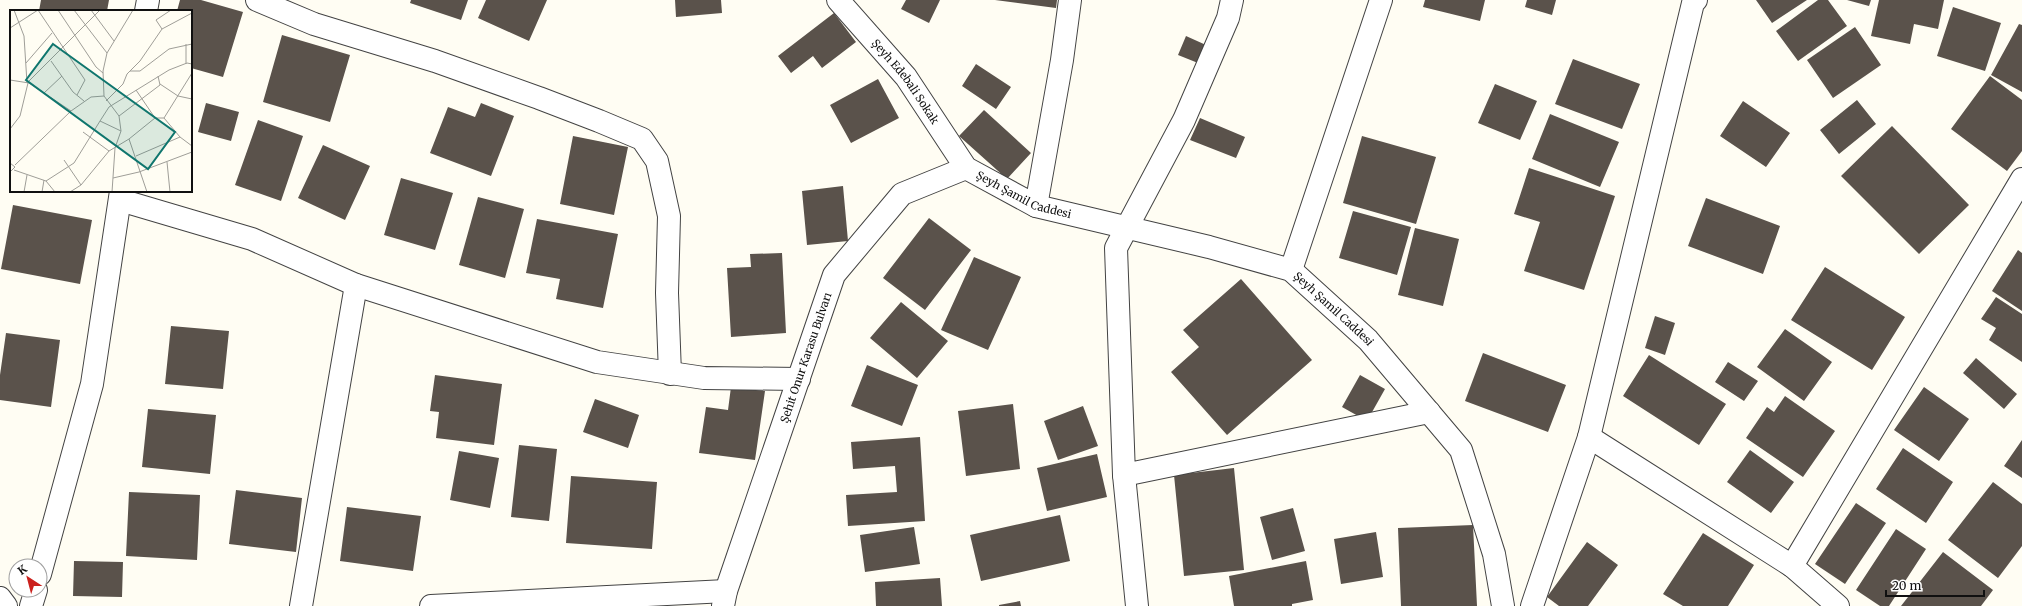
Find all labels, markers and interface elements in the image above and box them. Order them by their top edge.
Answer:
inset map [10,10,192,192]
street label: Şeyh Edebali Sokak [869,36,942,127]
street label: Şeyh Şamil Caddesi [974,168,1073,221]
street label: Şeyh Şamil Caddesi [1291,269,1377,349]
street label: Şehit Onur Karasu Bulvarı [777,290,835,425]
north arrow [8,558,48,598]
text: K [15,561,30,578]
scale bar [1886,572,1984,598]
text: 20 m [1892,578,1921,593]

